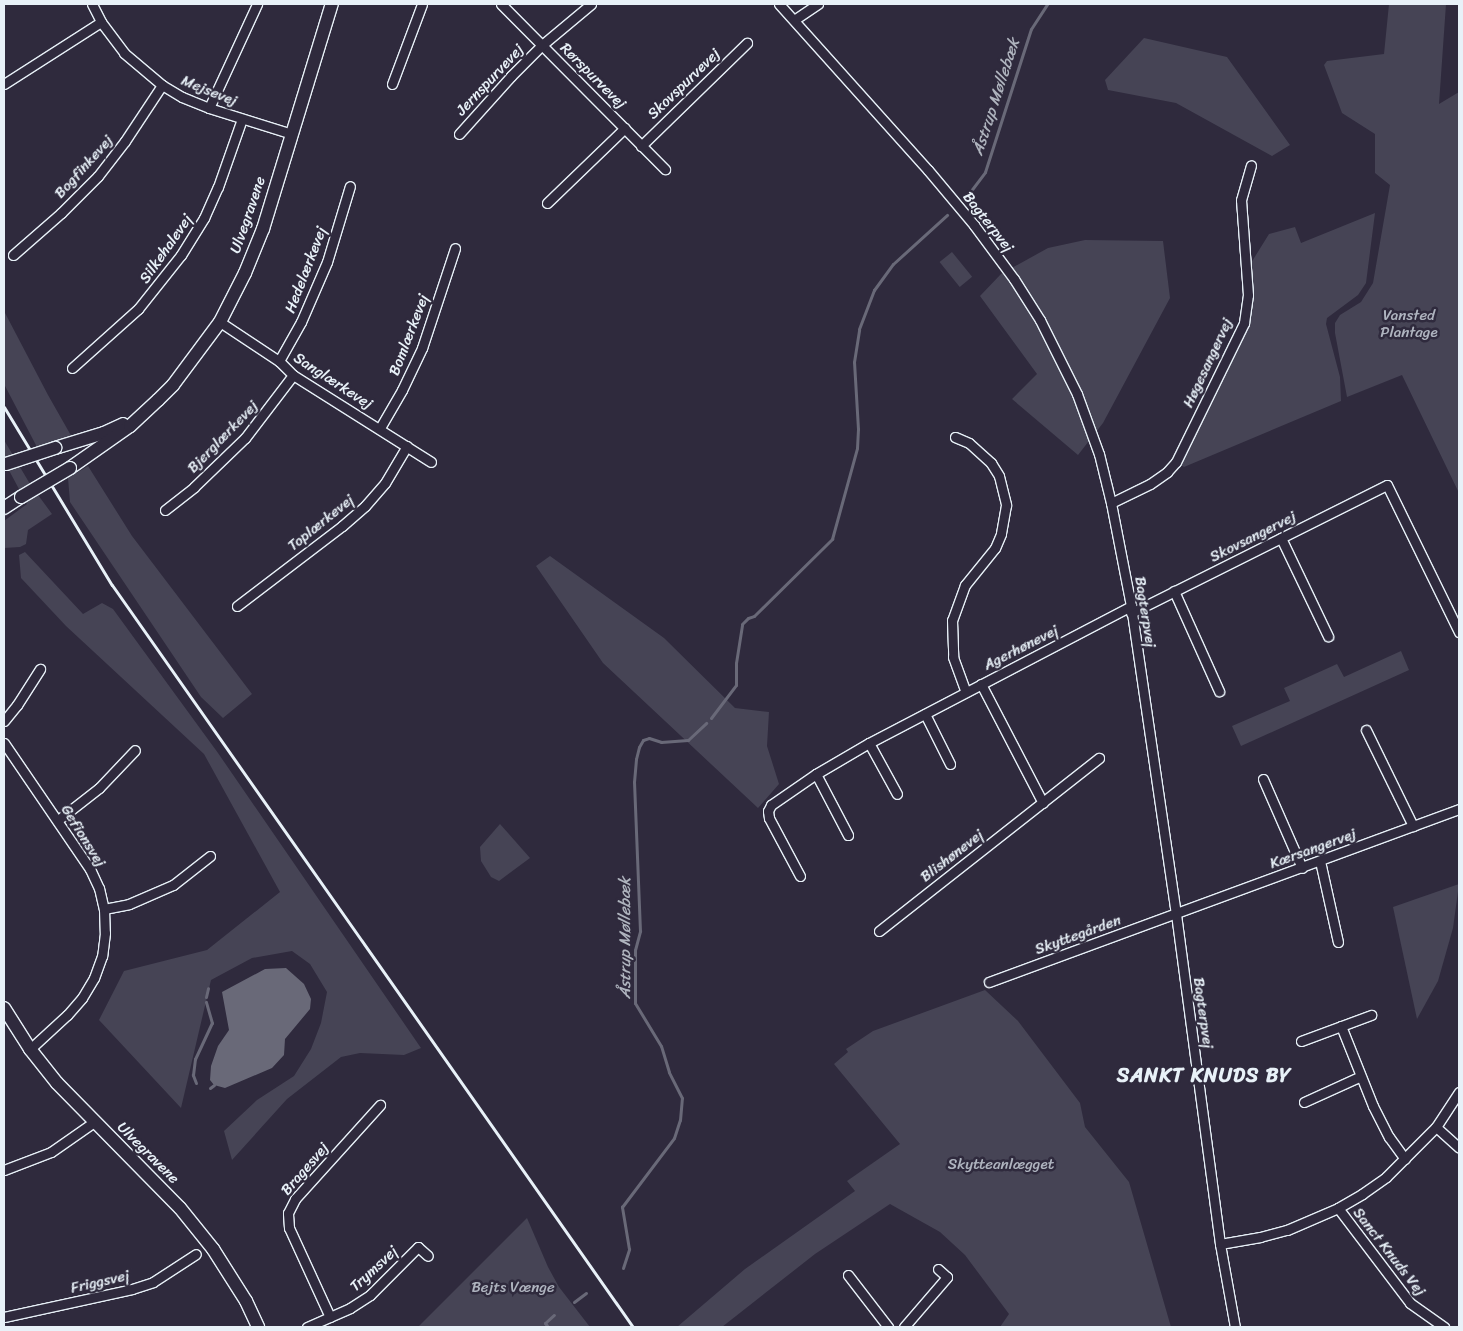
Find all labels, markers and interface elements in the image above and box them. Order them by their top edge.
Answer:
water label: Åstrup Møllebæk [968,36,1024,158]
street label: Rørspurvevej [556,39,630,113]
street label: Jernspurvevej [452,41,528,119]
street label: Skovspurvevej [644,45,724,123]
street label: Mejsevej [179,72,239,110]
street label: Bogfinkevej [51,132,117,202]
street label: Ulvegravene [226,174,270,256]
street label: Bagterpvej [959,188,1017,256]
street label: Silkehalevej [136,211,196,287]
street label: Hedelærkevej [281,224,331,316]
street label: Bomlærkevej [385,292,433,378]
park label: Vansted Plantage [1380,306,1438,341]
street label: Høgesangervej [1179,315,1237,411]
street label: Sanglærkevej [290,349,376,413]
street label: Bjerglærkevej [184,397,262,477]
street label: Toplærkevej [284,491,358,555]
street label: Skovsangervej [1207,508,1299,566]
street label: Bagterpvej [1131,575,1159,649]
street label: Agerhønevej [981,622,1061,674]
street label: Gefionsvej [57,802,109,870]
street label: Kærsangervej [1267,825,1359,873]
street label: Blishønevej [917,826,987,886]
water label: Åstrup Møllebæk [615,877,635,999]
street label: Skyttegården [1033,911,1123,959]
street label: Bagterpvej [1189,976,1217,1050]
district label: SANKT KNUDS BY [1115,1063,1293,1087]
street label: Ulvegravene [113,1118,183,1188]
street label: Bragesvej [277,1139,333,1199]
park label: Skytteanlægget [948,1156,1054,1174]
street label: Sanct Knuds Vej [1349,1205,1429,1299]
street label: Trymsvej [347,1243,401,1295]
street label: Friggsvej [69,1267,131,1297]
park label: Bejts Vænge [472,1279,554,1297]

